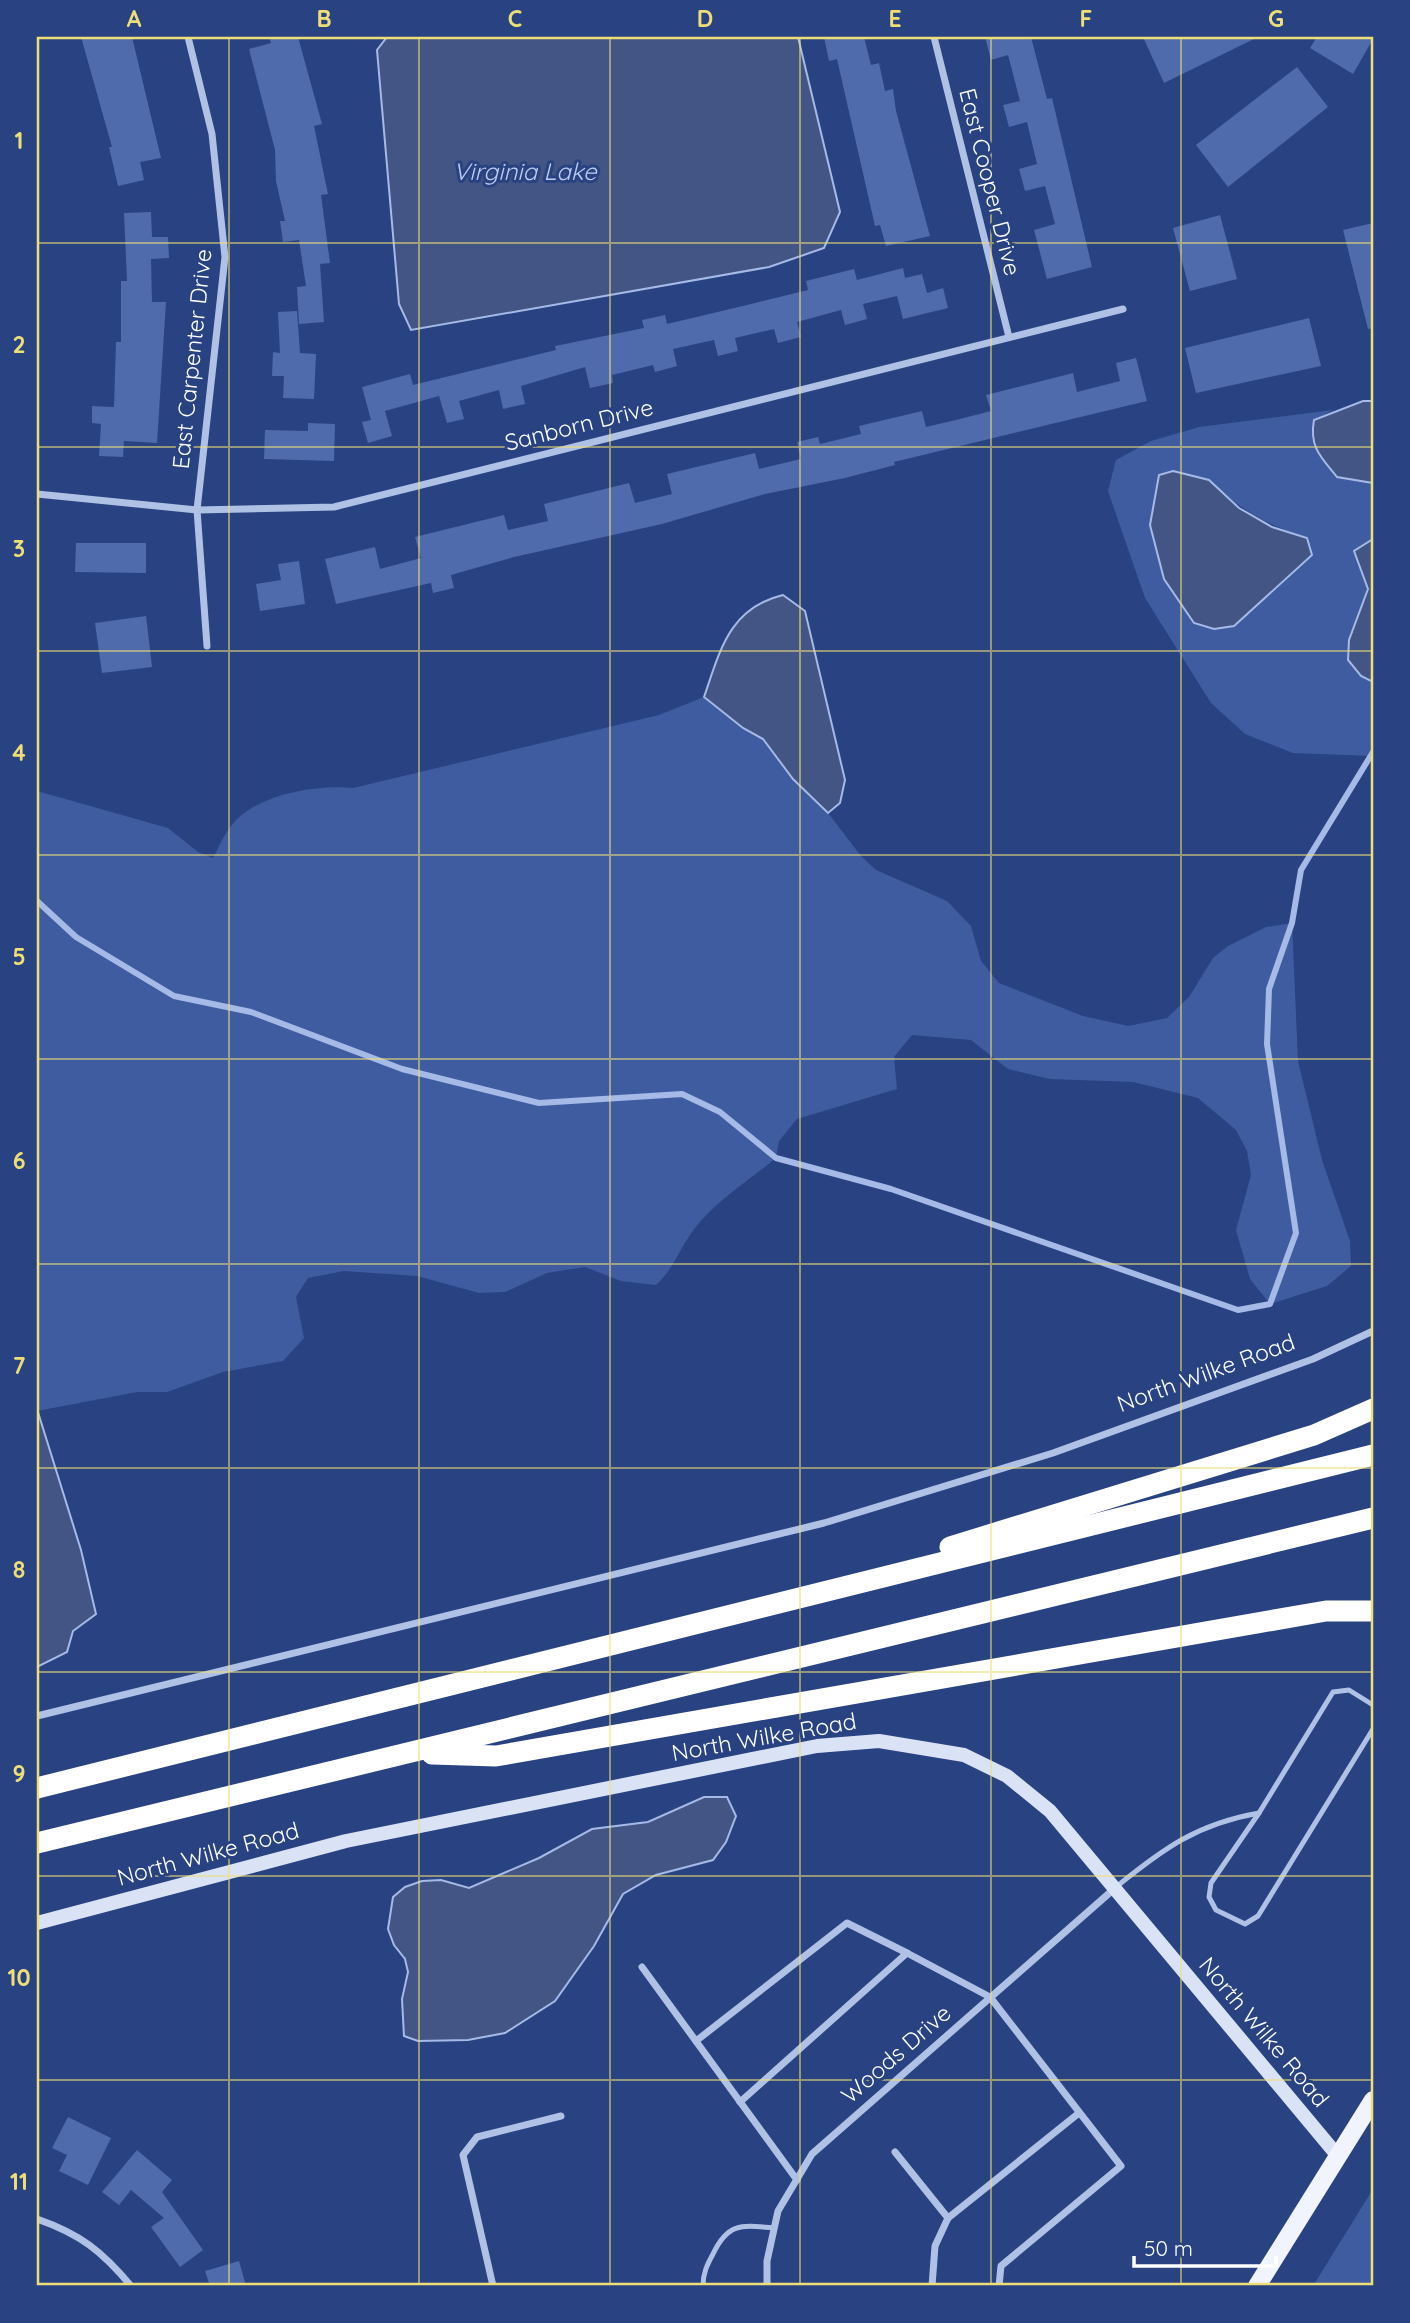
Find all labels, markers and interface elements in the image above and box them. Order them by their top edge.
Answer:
text: A [127,4,142,33]
text: B [316,4,332,33]
text: C [508,4,522,33]
text: D [697,4,713,33]
text: E [888,4,902,33]
text: F [1080,4,1092,33]
text: G [1268,4,1284,33]
street label: East Cooper Drive [953,85,1028,279]
text: 1 [15,126,23,155]
water label: Virginia Lake [453,156,598,186]
street label: East Carpenter Drive [166,247,217,470]
text: 2 [12,330,26,359]
street label: Sanborn Drive [502,392,656,457]
text: 3 [13,534,25,563]
text: 4 [12,738,26,767]
text: 5 [12,942,26,971]
text: 6 [13,1146,25,1175]
street label: North Wilke Road [1113,1327,1299,1418]
text: 7 [13,1351,26,1380]
text: 8 [13,1555,25,1584]
street label: North Wilke Road [669,1706,859,1767]
text: 9 [12,1759,26,1788]
street label: North Wilke Road [114,1815,302,1892]
street label: North Wilke Road [1193,1951,1336,2113]
text: 10 [7,1963,31,1992]
street label: Woods Drive [835,1998,957,2109]
text: 11 [10,2167,28,2196]
scale bar [1134,2225,1275,2269]
text: 50 m [1144,2235,1193,2261]

